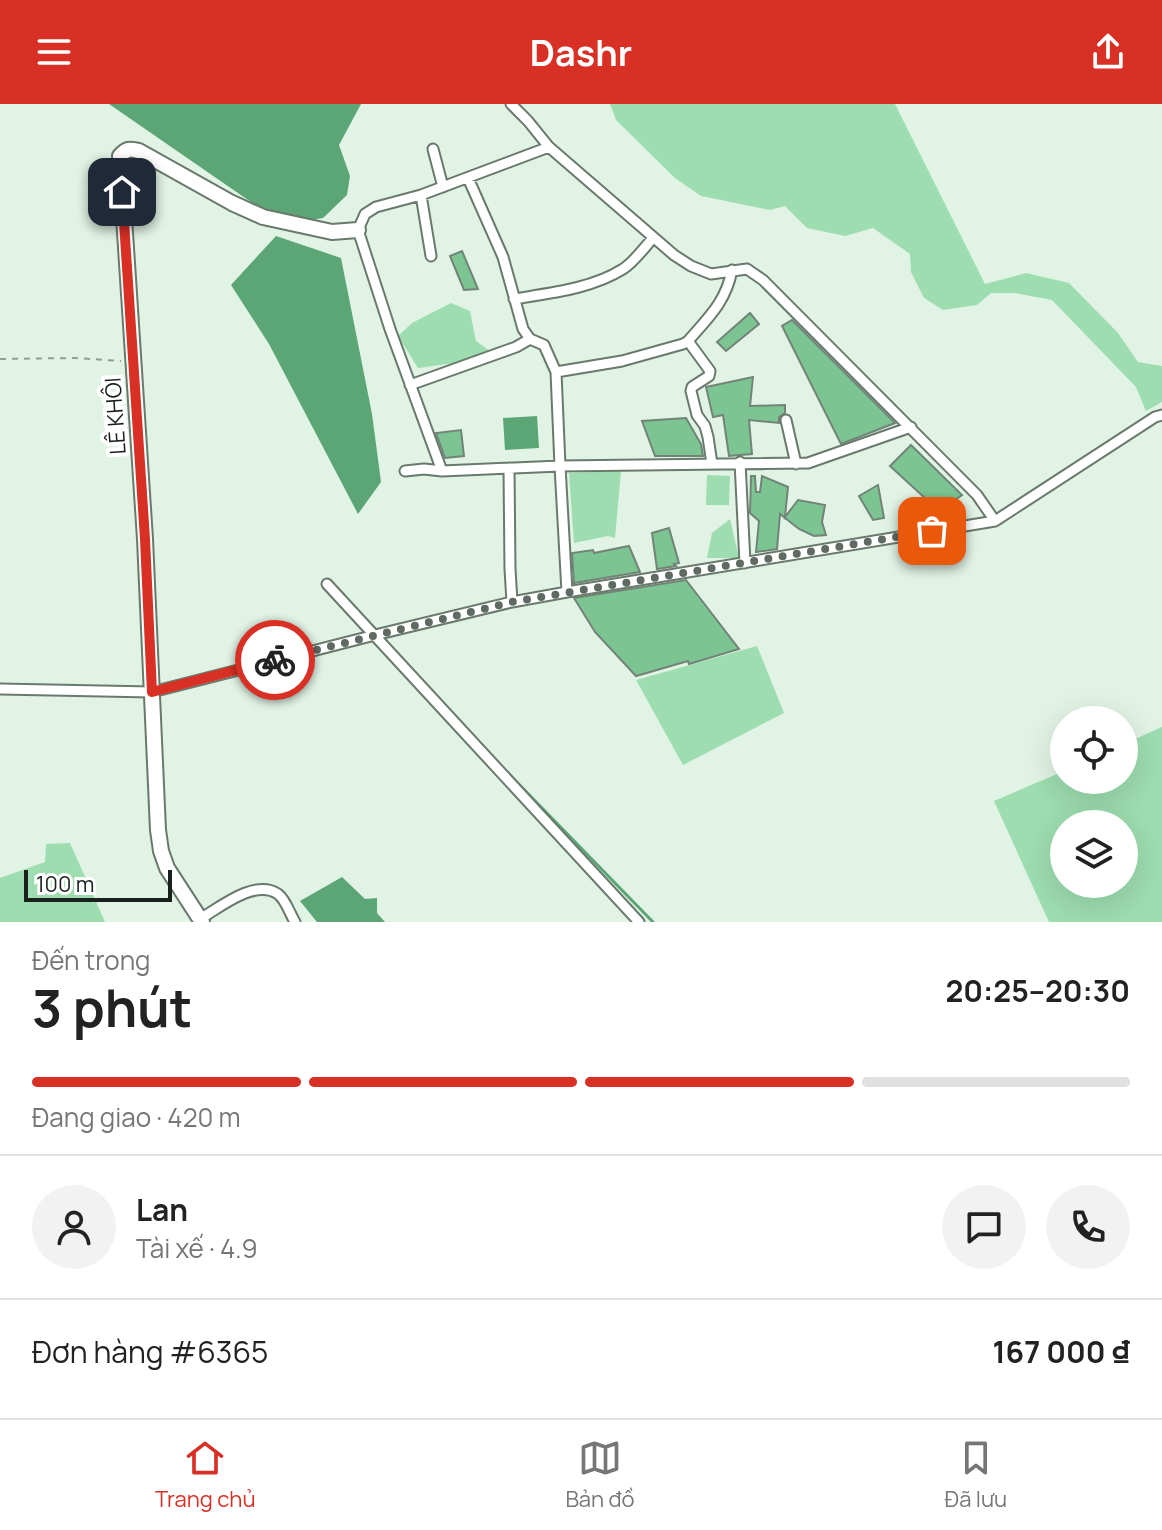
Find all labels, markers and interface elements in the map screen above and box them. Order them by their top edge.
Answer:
text: Dashr [530,28,632,77]
icon: menu [32,30,76,74]
icon: share [1086,30,1130,74]
pin [88,158,156,226]
icon: home [100,170,144,214]
street label: LÊ KHÔI [97,376,133,456]
pin [898,497,966,565]
icon: bag [910,509,954,553]
courier [235,620,315,700]
icon: bike [253,638,297,682]
map controls [1050,706,1138,898]
button: locate [1050,706,1138,794]
button: layers [1050,810,1138,898]
scale bar [24,866,172,902]
text: 100 m [36,869,94,899]
text: Đến trong [32,942,151,978]
text: 20:25–20:30 [945,970,1130,1011]
text: 3 phút [32,972,192,1043]
text: Đang giao · 420 m [32,1099,241,1135]
button: person [32,1185,116,1269]
button: chat [942,1185,1026,1269]
button: phone [1046,1185,1130,1269]
text: Lan [136,1189,188,1230]
text: Tài xế · 4.9 [136,1230,258,1266]
text: Đơn hàng #6365 [32,1331,268,1372]
text: 167 000 ₫ [992,1331,1130,1372]
tab: Trang chủ [155,1436,255,1514]
tab: Bản đồ [565,1436,635,1514]
tab: Đã lưu [945,1436,1007,1514]

